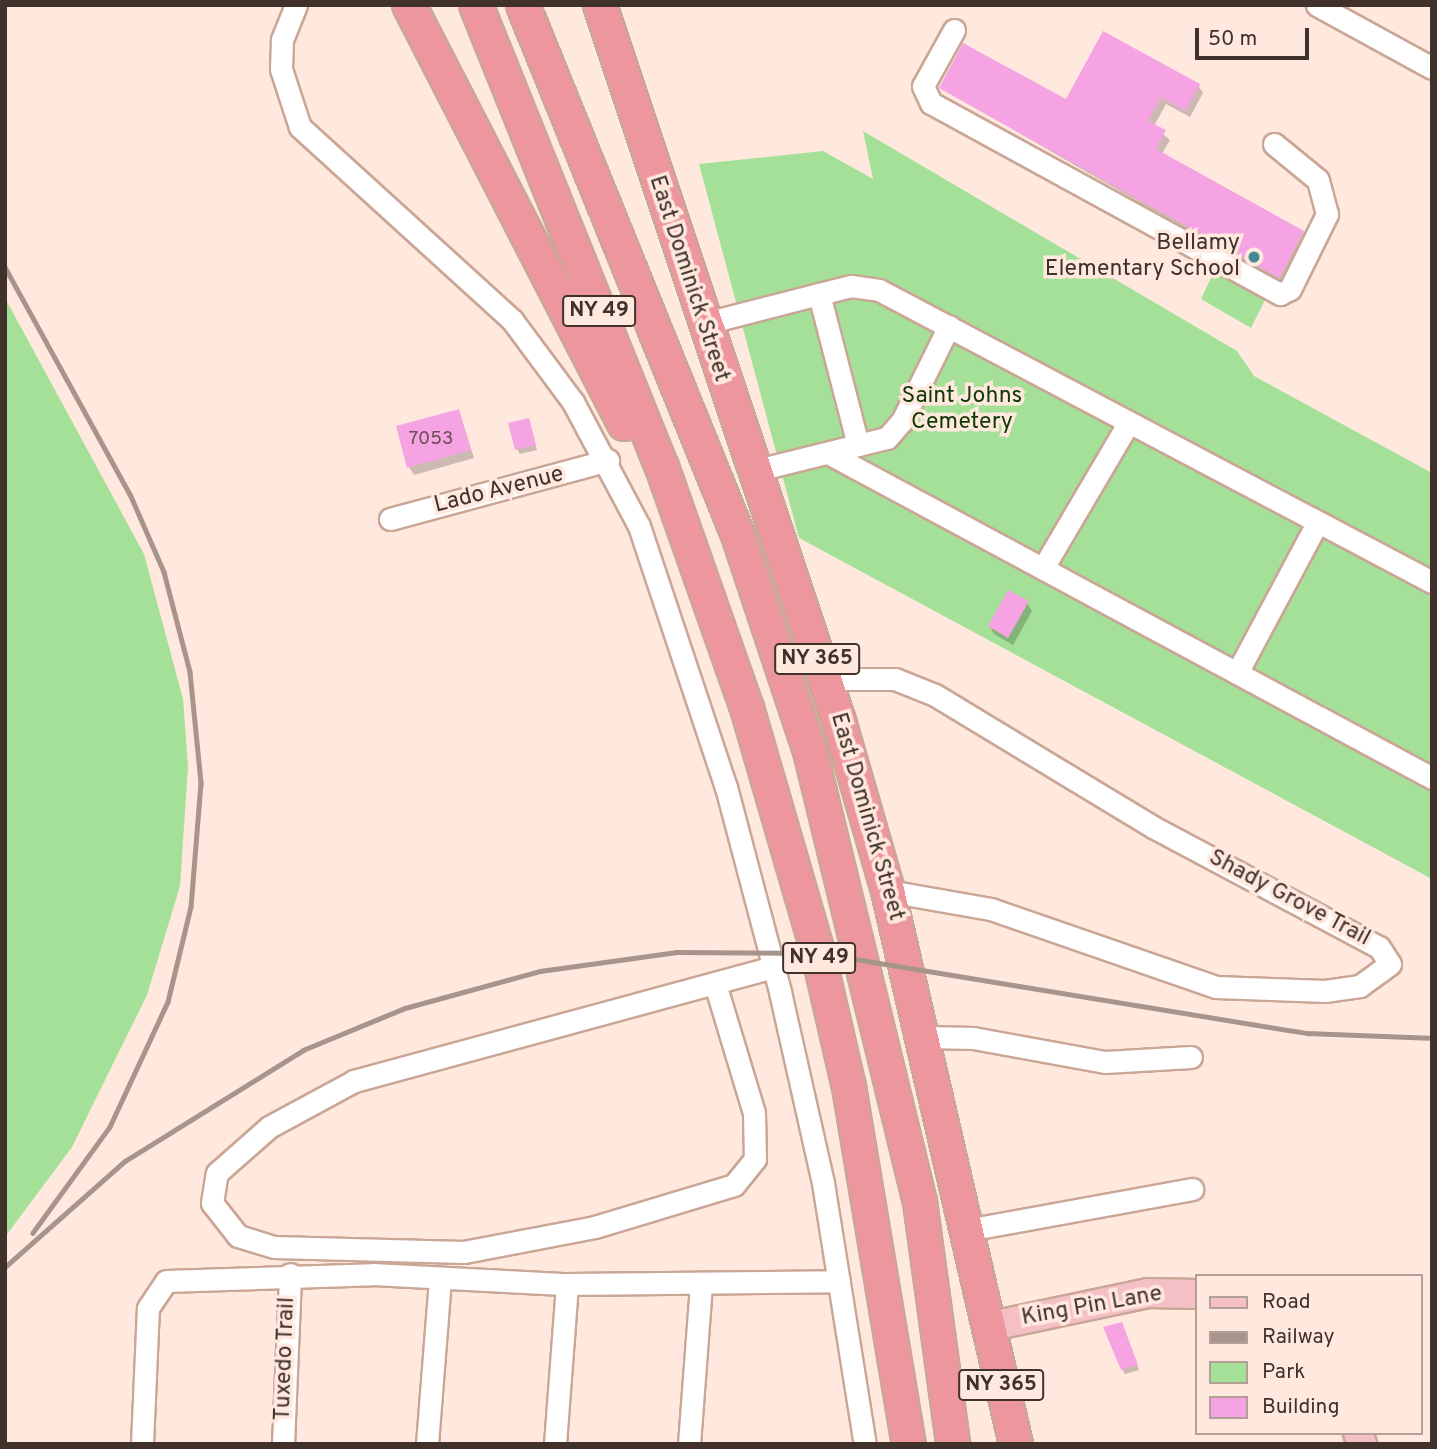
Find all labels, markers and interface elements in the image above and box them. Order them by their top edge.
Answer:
scale bar [1199,14,1313,58]
text: 50 m [1208,26,1257,53]
street label: East Dominick Street [642,172,734,386]
place label: Bellamy Elementary School [1045,230,1240,284]
marker: Bellamy Elementary School [1246,249,1262,265]
road number: NY 49 [560,294,638,328]
park label: Saint Johns Cemetery [902,383,1022,437]
house number: 7053 [409,429,453,451]
street label: Lado Avenue [431,461,567,521]
road number: NY 365 [773,642,861,676]
street label: East Dominick Street [823,710,909,924]
street label: Shady Grove Trail [1203,845,1375,953]
road number: NY 49 [780,940,858,976]
legend [1196,1274,1423,1435]
street label: King Pin Lane [1020,1281,1164,1333]
text: Road [1262,1289,1311,1316]
street label: Tuxedo Trail [270,1296,302,1422]
text: Railway [1262,1324,1335,1351]
text: Park [1262,1359,1305,1386]
road number: NY 365 [957,1368,1045,1402]
text: Building [1262,1394,1340,1421]

